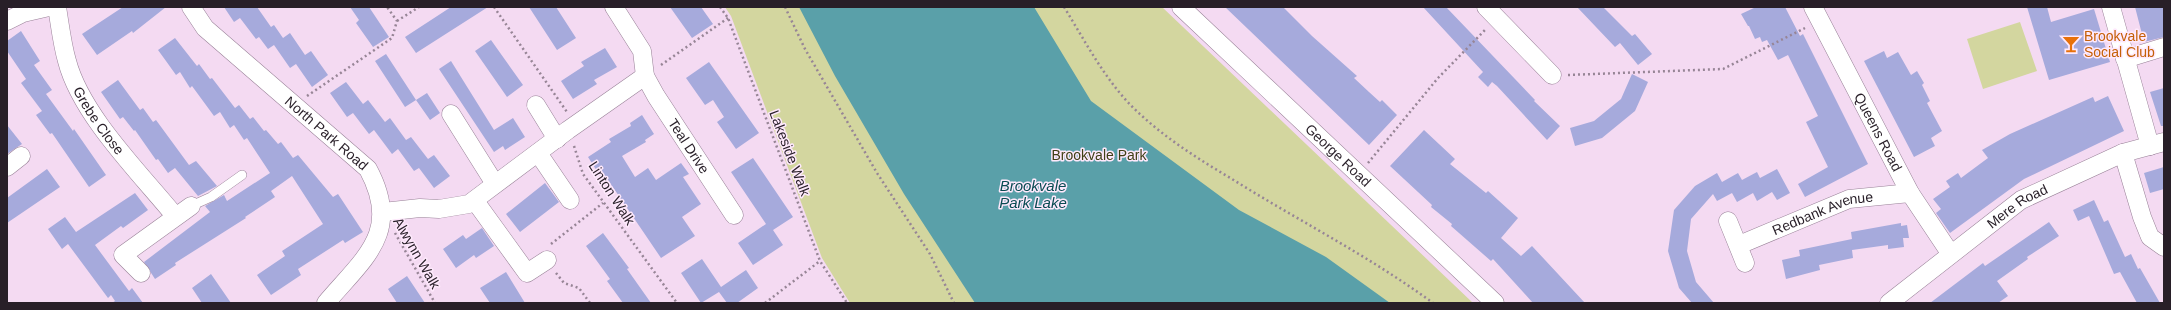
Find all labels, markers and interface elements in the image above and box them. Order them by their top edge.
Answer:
place label: Brookvale Social Club [2084,28,2155,60]
bar icon: Brookvale Social Club [2061,34,2081,54]
street label: Grebe Close [70,84,128,158]
street label: Queens Road [1851,90,1905,174]
street label: North Park Road [282,93,371,173]
street label: Lakeside Walk [766,108,814,199]
street label: Teal Drive [665,116,713,177]
street label: George Road [1302,120,1374,190]
park label: Brookvale Park [1052,147,1147,163]
street label: Linton Walk [586,158,639,229]
water label: Brookvale Park Lake [999,177,1067,211]
street label: Mere Road [1984,181,2050,232]
street label: Redbank Avenue [1770,189,1874,238]
street label: Alwynn Walk [390,215,444,292]

